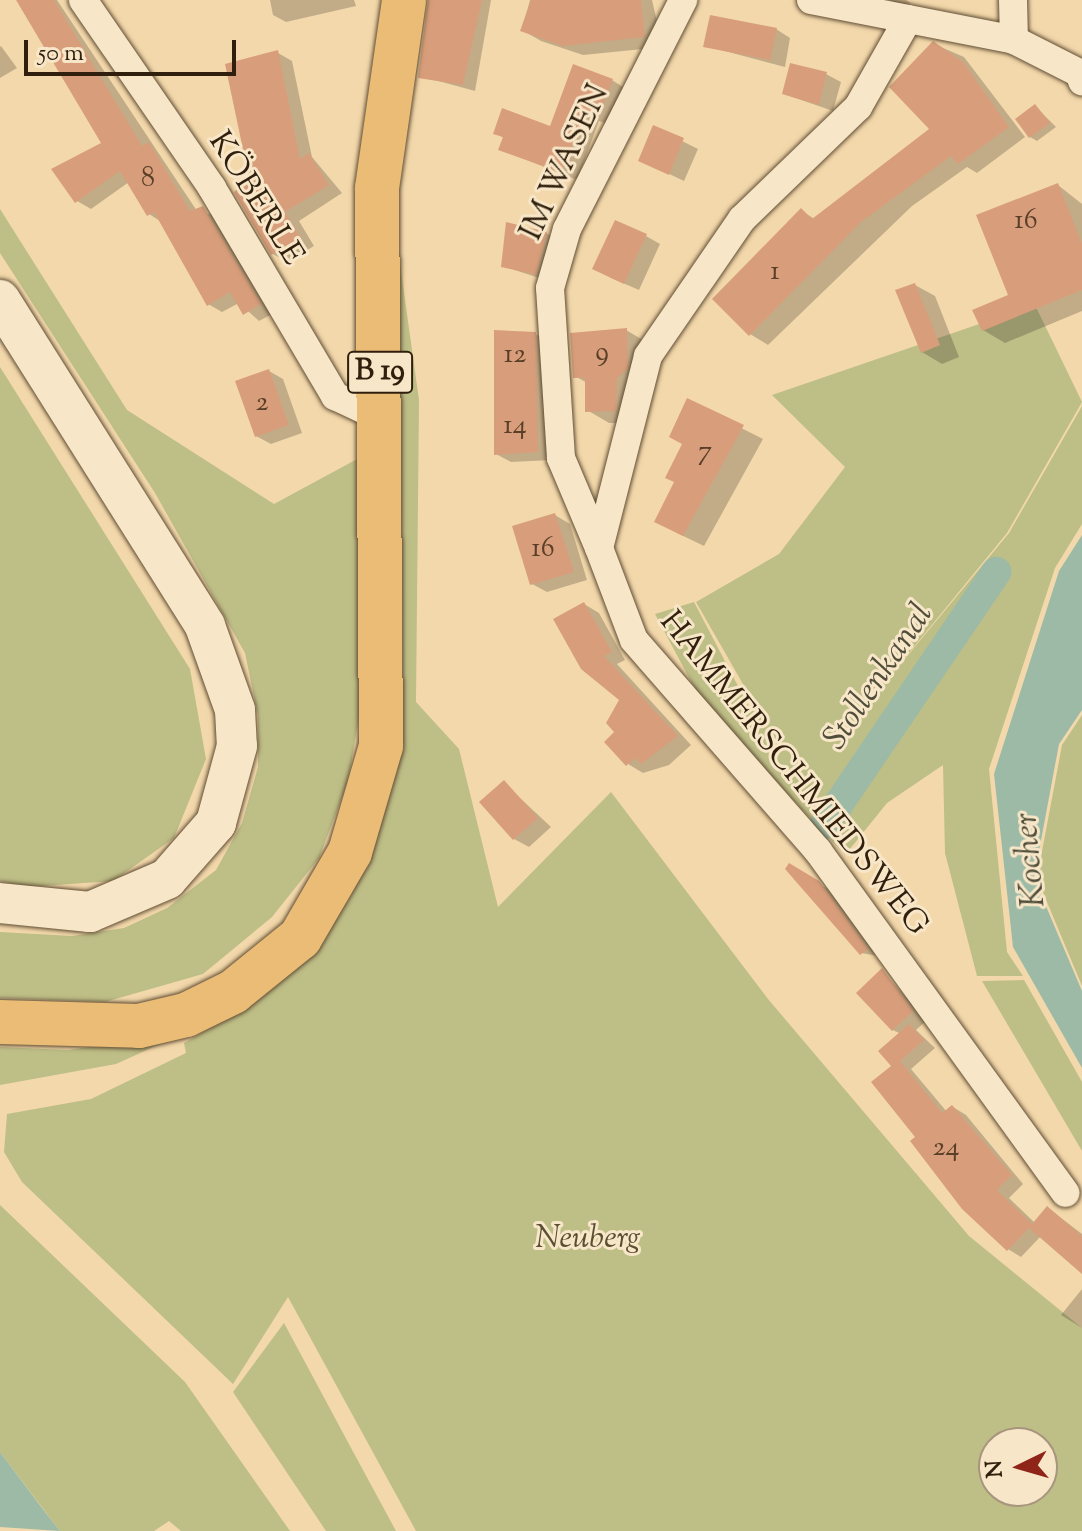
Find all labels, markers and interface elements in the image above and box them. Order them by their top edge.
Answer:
scale bar [28,24,240,74]
text: 50 m [38,37,84,71]
street label: IM WASEN [513,79,619,247]
street label: KÖBERLE [199,125,311,273]
house number: 8 [141,162,155,196]
house number: 16 [1014,204,1038,238]
house number: 1 [770,255,780,289]
house number: 9 [595,336,609,370]
house number: 12 [504,338,526,372]
road number: B 19 [346,346,414,398]
house number: 2 [255,386,269,420]
house number: 14 [503,409,527,443]
house number: 7 [698,435,712,469]
house number: 16 [531,532,555,566]
water label: Stollenkanal [815,596,943,758]
street label: HAMMERSCHMIEDSWEG [650,604,936,944]
water label: Kocher [1007,811,1055,909]
house number: 24 [932,1131,960,1165]
park label: Neuberg [535,1220,641,1258]
north arrow [978,1427,1058,1507]
text: N [979,1459,1013,1479]

